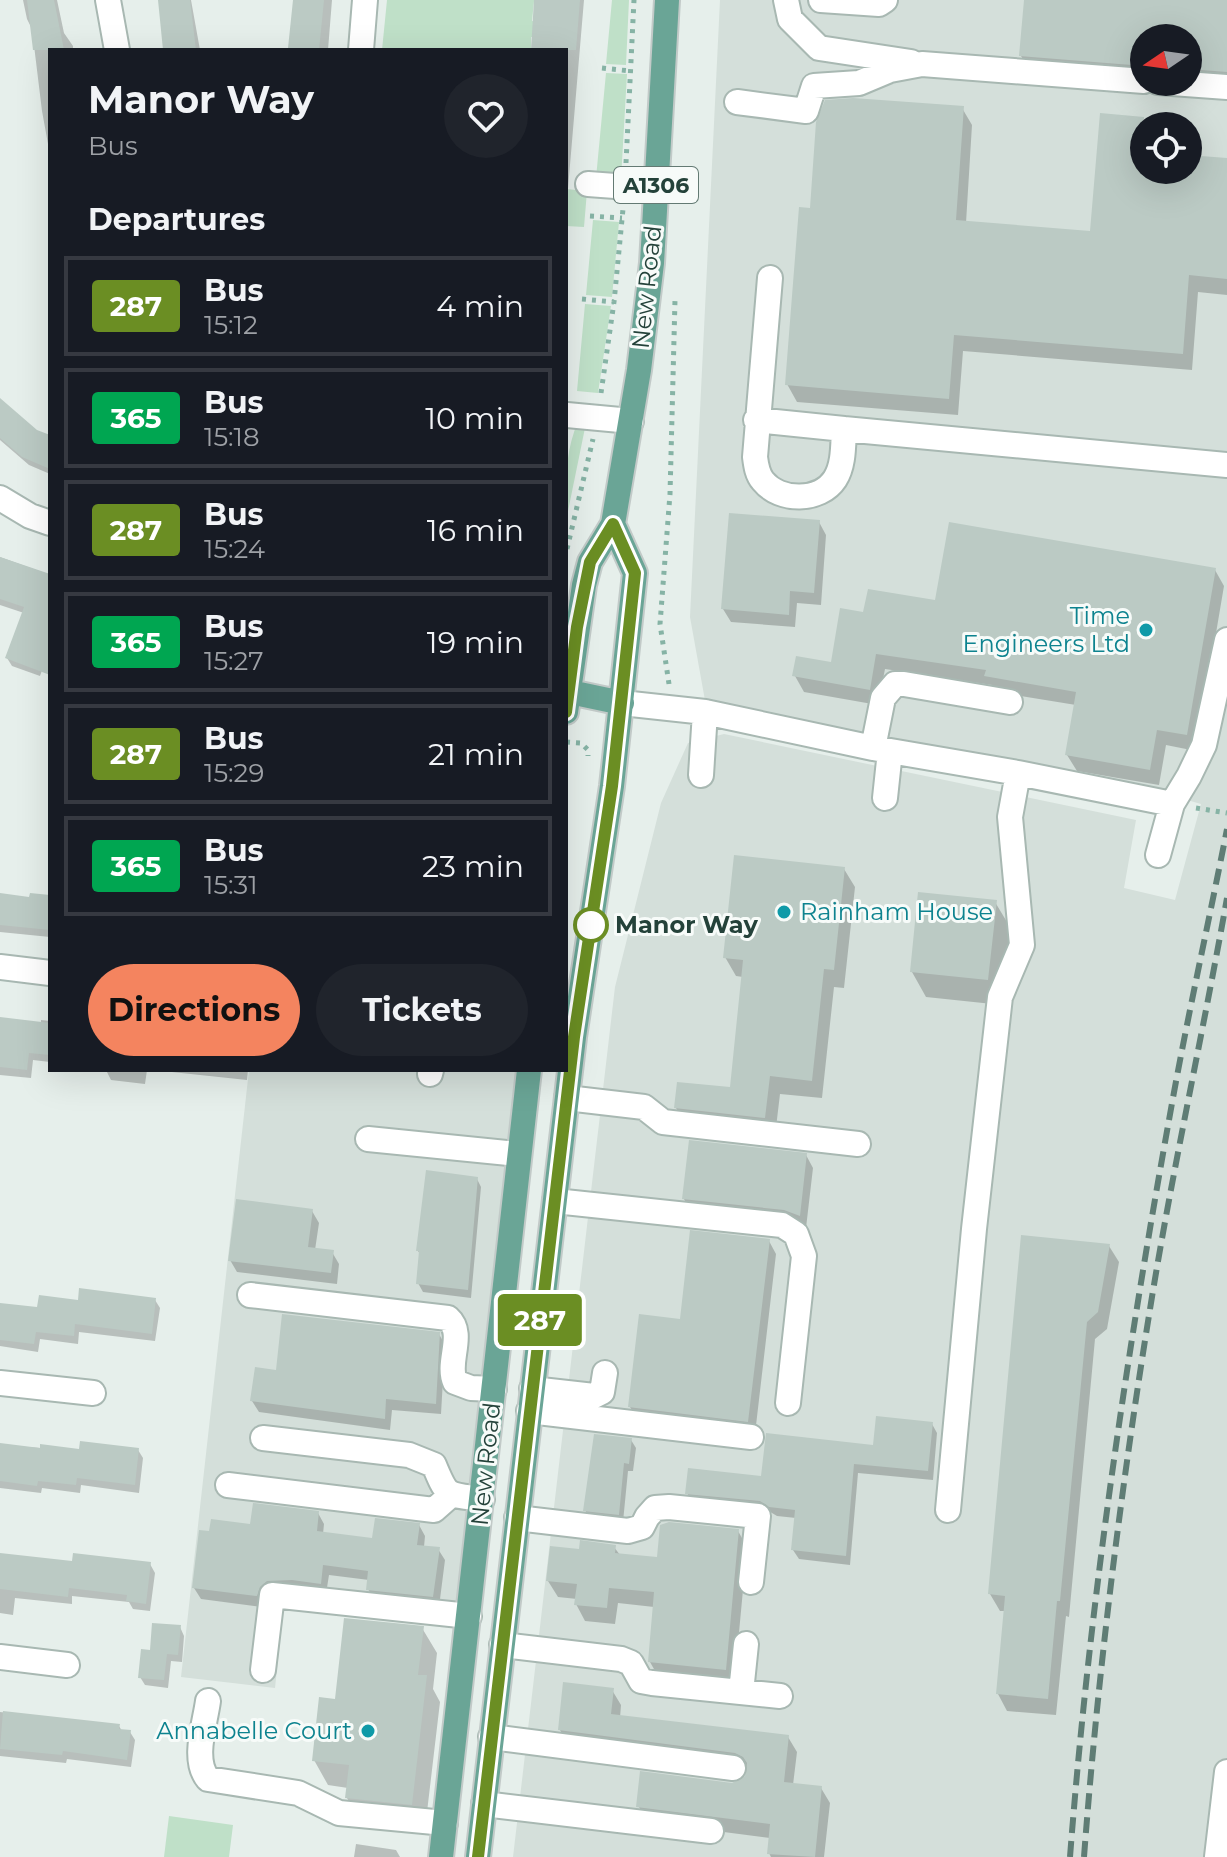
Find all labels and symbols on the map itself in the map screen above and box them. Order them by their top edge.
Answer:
north arrow [1130,24,1202,96]
road number: A1306 [614,167,698,203]
street label: New Road [626,224,667,350]
place label: Time Engineers Ltd [962,601,1130,658]
marker: Time Engineers Ltd [1137,621,1155,639]
place label: Rainham House [800,897,993,926]
marker: Rainham House [775,903,793,921]
marker: Manor Way [574,908,608,942]
place label: Manor Way [615,910,758,939]
line badge: 287 [494,1294,586,1346]
street label: New Road [465,1401,506,1527]
place label: Annabelle Court [156,1716,352,1745]
marker: Annabelle Court [359,1722,377,1740]

